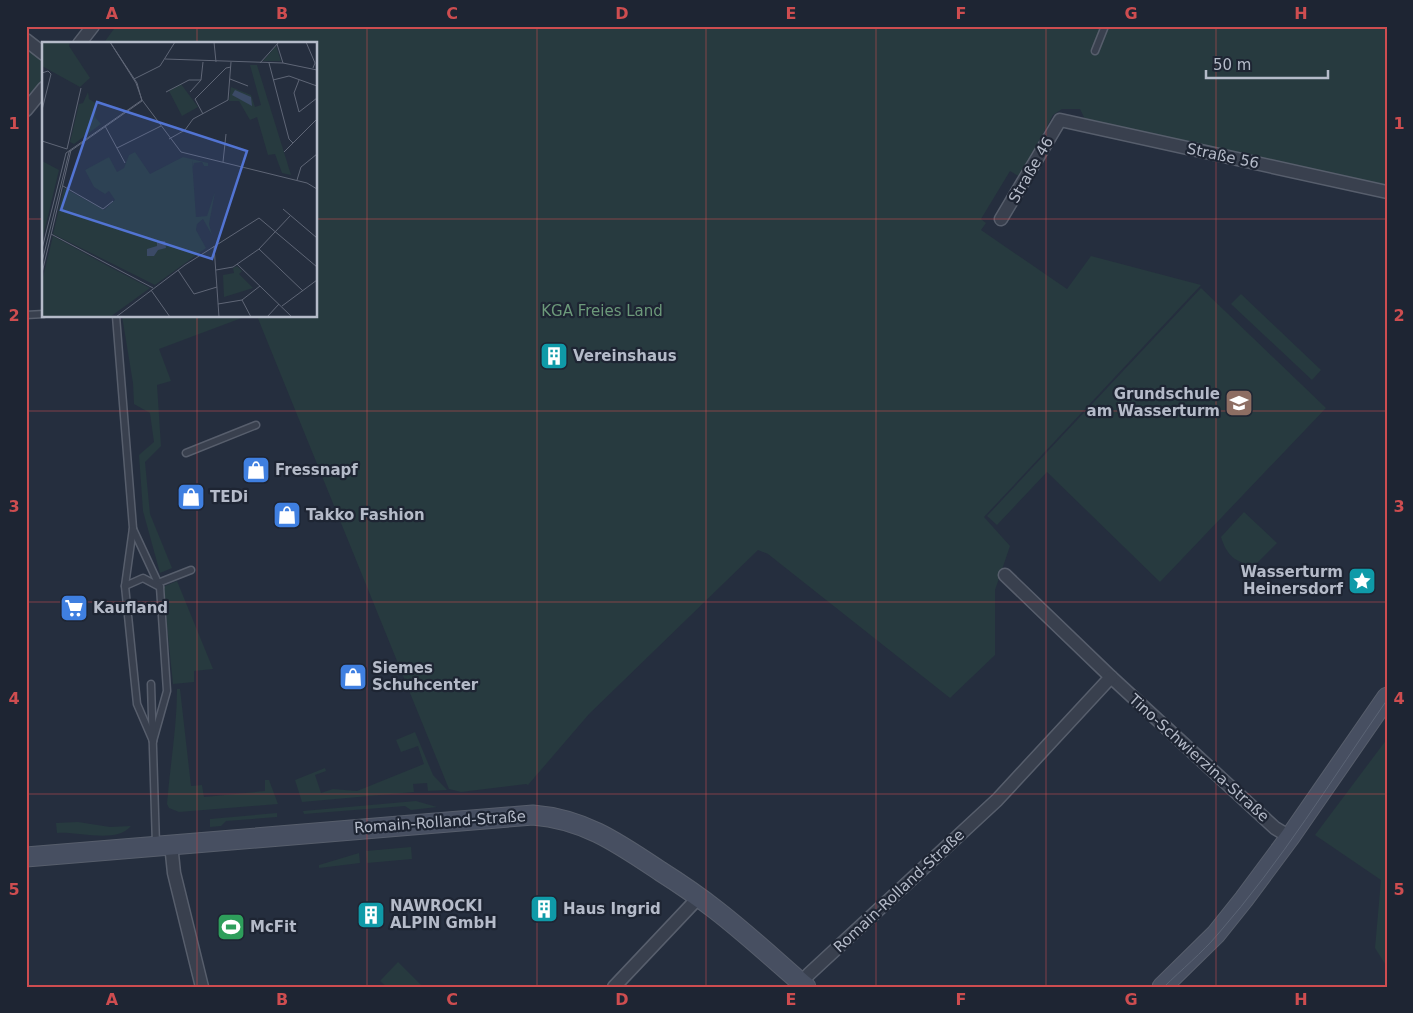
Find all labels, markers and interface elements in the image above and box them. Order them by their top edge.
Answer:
text: A [106,4,119,23]
text: B [276,4,288,23]
text: C [446,4,458,23]
text: D [615,4,629,23]
text: E [786,4,796,23]
text: F [956,4,966,23]
text: G [1124,4,1138,23]
text: H [1294,4,1308,23]
inset map [42,42,318,318]
scale bar [1206,48,1328,80]
text: 50 m [1213,56,1251,74]
text: 1 [8,114,20,133]
text: 1 [1393,114,1405,133]
street label: Straße 46 [1005,134,1057,206]
street label: Straße 56 [1185,140,1261,172]
park label: KGA Freies Land [541,302,663,320]
text: 2 [8,306,20,325]
text: 2 [1393,306,1405,325]
building icon: Vereinshaus [539,341,569,371]
place label: Vereinshaus [573,347,677,365]
place label: Grundschule am Wasserturm [1087,385,1220,420]
school or university icon: Grundschule am Wasserturm [1224,388,1254,418]
shop icon: Fressnapf [241,455,271,485]
place label: Fressnapf [275,461,358,479]
shop icon: TEDi [176,482,206,512]
place label: TEDi [210,488,248,506]
text: 3 [8,497,20,516]
text: 3 [1393,497,1405,516]
shop icon: Takko Fashion [272,500,302,530]
place label: Takko Fashion [306,506,425,524]
place label: Wasserturm Heinersdorf [1241,563,1343,598]
place icon: Wasserturm Heinersdorf [1347,566,1377,596]
supermarket icon: Kaufland [59,593,89,623]
place label: Kaufland [93,599,168,617]
place label: Siemes Schuhcenter [372,659,479,694]
shop icon: Siemes Schuhcenter [338,662,368,692]
text: 4 [8,689,20,708]
text: 4 [1393,689,1405,708]
street label: Tino-Schwierzina-Straße [1125,690,1273,826]
street label: Romain-Rolland-Straße [354,807,526,837]
street label: Romain-Rolland-Straße [830,826,968,956]
text: 5 [8,880,20,899]
text: 5 [1393,880,1405,899]
building icon: Haus Ingrid [529,894,559,924]
place label: NAWROCKI ALPIN GmbH [390,897,497,932]
building icon: NAWROCKI ALPIN GmbH [356,900,386,930]
place label: Haus Ingrid [563,900,661,918]
sports icon: McFit [216,912,246,942]
place label: McFit [250,918,296,936]
text: A [106,990,119,1009]
text: B [276,990,288,1009]
text: C [446,990,458,1009]
text: D [615,990,629,1009]
text: E [786,990,796,1009]
text: F [956,990,966,1009]
text: G [1124,990,1138,1009]
text: H [1294,990,1308,1009]

